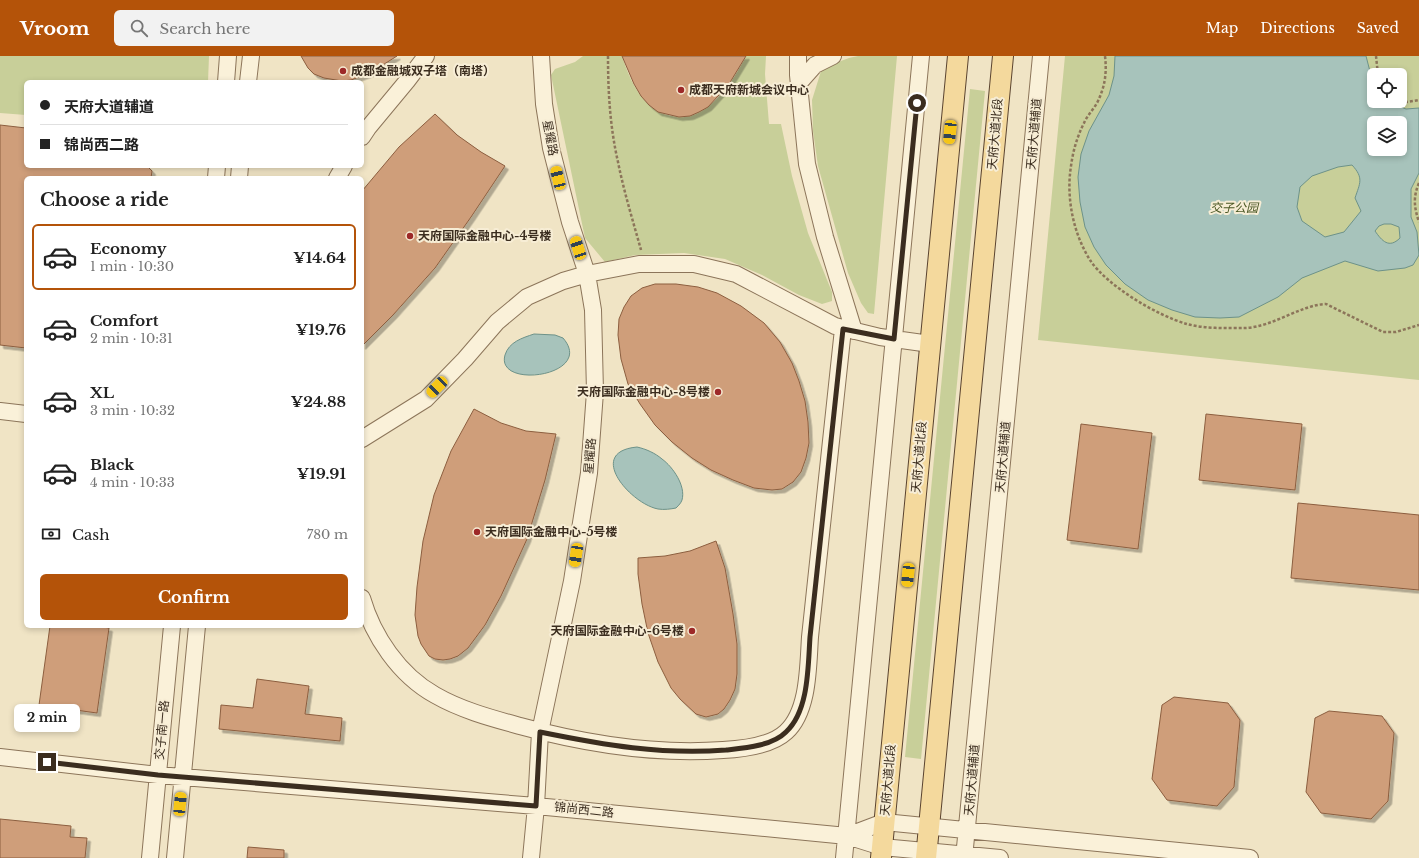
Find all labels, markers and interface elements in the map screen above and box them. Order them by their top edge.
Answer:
search box [114,10,394,46]
text: Vroom [20,17,90,40]
icon: search [128,17,150,39]
text: Search here [160,19,250,38]
text: Map [1206,19,1238,37]
text: Directions [1260,19,1335,37]
text: Saved [1357,19,1399,37]
place label: 成都金融城双子塔（南塔） [351,63,495,78]
marker: 成都金融城双子塔（南塔） [338,66,348,76]
map controls [1367,68,1407,156]
button: locate [1367,68,1407,108]
place label: 成都天府新城会议中心 [689,82,809,97]
marker: 成都天府新城会议中心 [676,85,686,95]
route start [908,94,926,112]
text: 天府大道辅道 [64,97,154,116]
street label: 天府大道北段 [984,97,1005,170]
street label: 天府大道辅道 [1023,97,1044,170]
button: layers [1367,116,1407,156]
street label: 星耀路 [540,119,561,157]
car [943,119,957,145]
text: 锦尚西二路 [64,135,139,154]
car [549,165,567,191]
text: Choose a ride [40,189,169,211]
park label: 交子公园 [1210,200,1260,215]
place label: 天府国际金融中心-4号楼 [418,228,551,243]
marker: 天府国际金融中心-4号楼 [405,231,415,241]
car [569,235,587,261]
icon: car [42,239,78,275]
text: Economy [90,239,167,258]
text: ¥14.64 [293,248,346,267]
text: 1 min · 10:30 [90,258,174,275]
icon: car [42,311,78,347]
text: Comfort [90,311,158,330]
text: ¥19.76 [295,320,346,339]
text: 2 min · 10:31 [90,330,173,347]
car [424,374,450,400]
icon: car [42,383,78,419]
text: XL [90,383,114,402]
place label: 天府国际金融中心-8号楼 [577,384,710,399]
marker: 天府国际金融中心-8号楼 [713,387,723,397]
text: ¥24.88 [291,392,346,411]
text: 3 min · 10:32 [90,402,175,419]
street label: 天府大道北段 [908,420,929,493]
street label: 天府大道辅道 [992,420,1013,493]
street label: 星耀路 [580,437,599,475]
icon: car [42,455,78,491]
text: Black [90,455,134,474]
text: ¥19.91 [296,464,346,483]
text: 4 min · 10:33 [90,474,175,491]
icon: cash [40,523,62,545]
place label: 天府国际金融中心-5号楼 [485,524,618,539]
text: Cash [72,525,109,544]
text: 780 m [307,526,348,543]
marker: 天府国际金融中心-5号楼 [472,527,482,537]
car [568,542,584,568]
car [901,562,915,588]
button: Confirm [40,574,348,620]
place label: 天府国际金融中心-6号楼 [550,623,684,638]
marker: 天府国际金融中心-6号楼 [687,626,697,636]
street label: 交子南一路 [151,699,172,761]
callout: 2 min [14,704,80,732]
text: 2 min [27,709,67,726]
street label: 天府大道北段 [877,743,898,816]
street label: 天府大道辅道 [961,743,982,816]
route end [38,753,56,771]
car [173,791,187,817]
street label: 锦尚西二路 [553,799,615,820]

